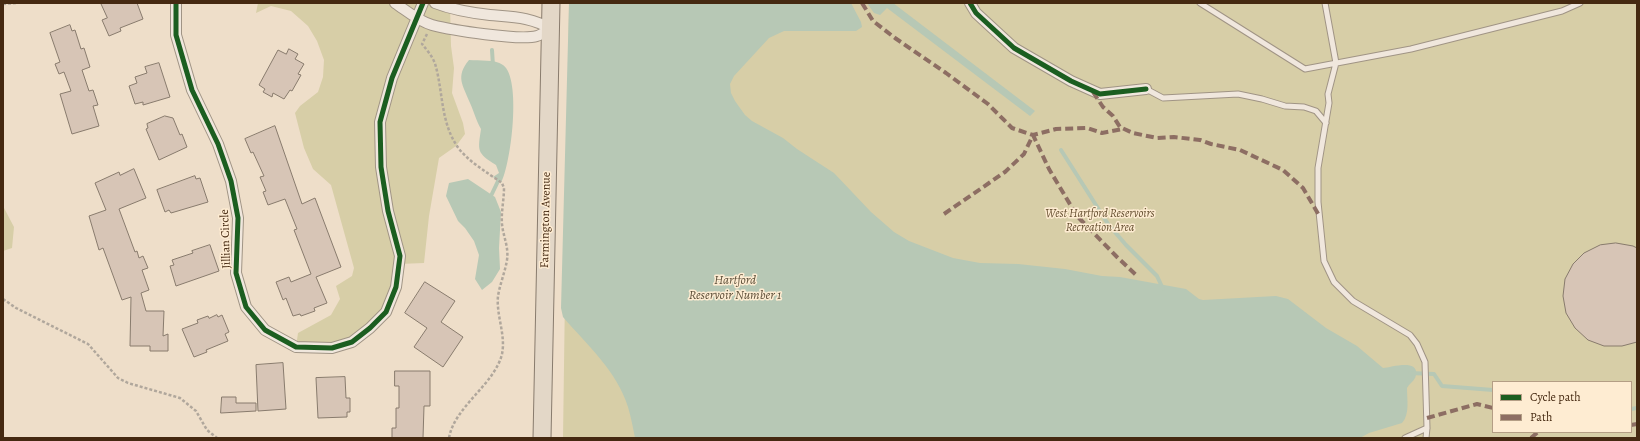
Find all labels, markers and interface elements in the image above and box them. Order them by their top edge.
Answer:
street label: Farmington Avenue [538,172,554,268]
park label: West Hartford Reservoirs Recreation Area [1045,207,1155,235]
street label: Jillian Circle [218,209,234,269]
water label: Hartford Reservoir Number 1 [689,273,781,304]
legend [1492,381,1632,433]
text: Cycle path [1530,389,1581,405]
text: Path [1530,409,1552,425]

